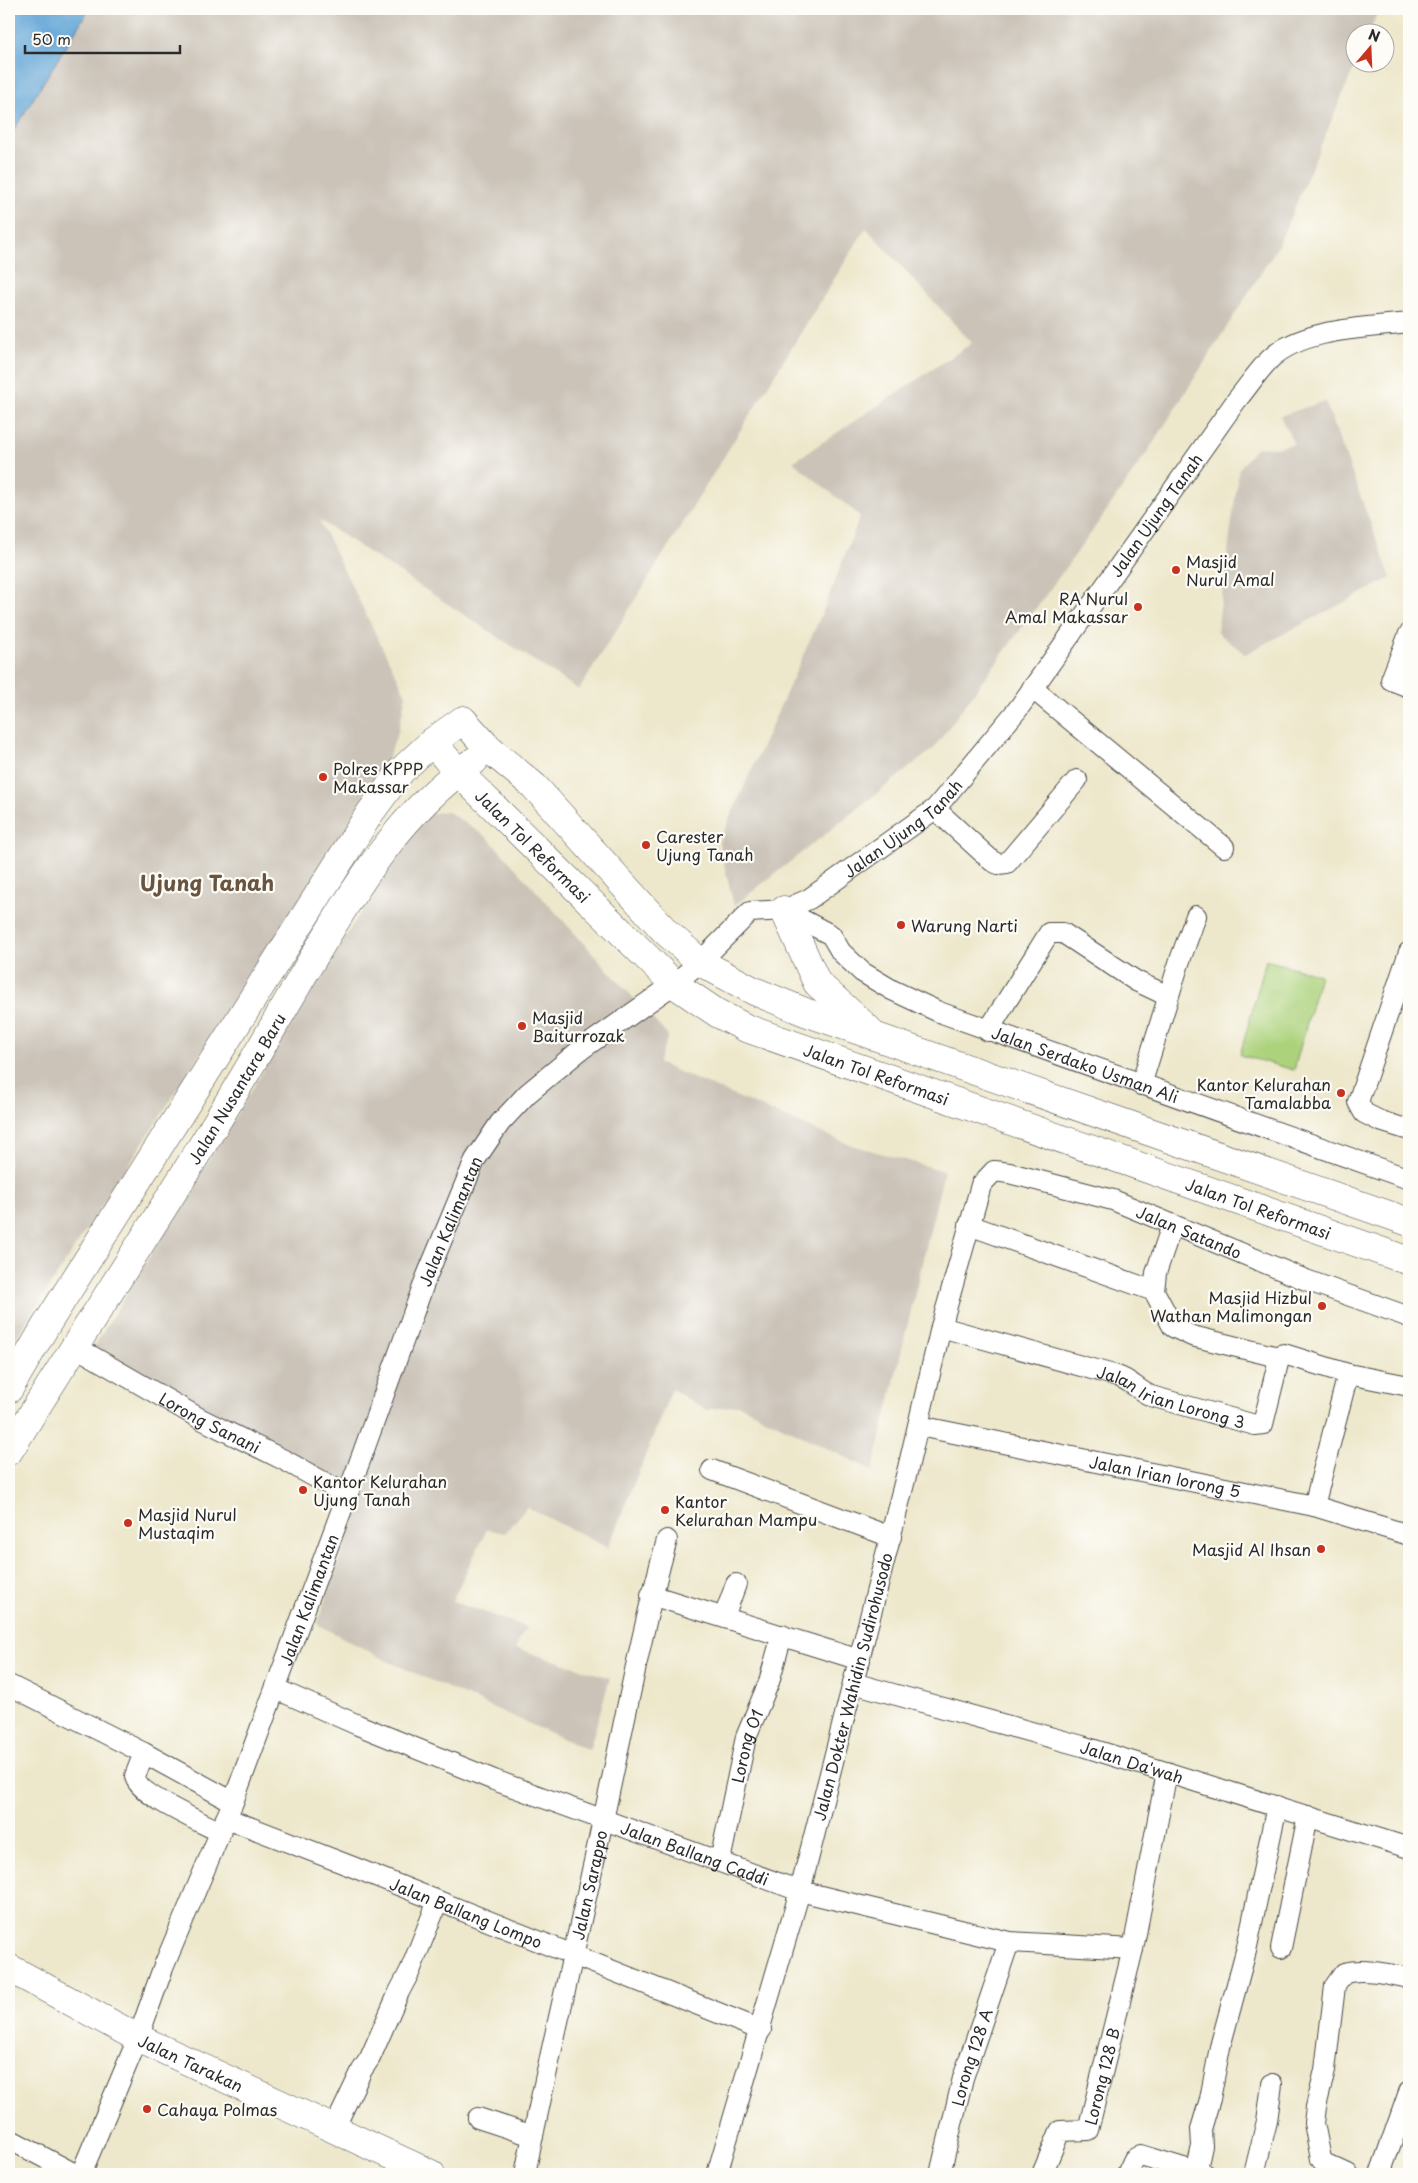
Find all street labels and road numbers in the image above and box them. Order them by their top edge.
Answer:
street label: Jalan Ujung Tanah [1103,448,1207,581]
street label: Jalan Ujung Tanah [838,774,967,883]
street label: Jalan Tol Reformasi [470,784,596,908]
street label: Jalan Nusantara Baru [182,1008,291,1169]
street label: Jalan Serdako Usman Ali [989,1020,1182,1108]
street label: Jalan Tol Reformasi [800,1037,952,1110]
street label: Jalan Kalimantan [412,1152,487,1289]
street label: Jalan Tol Reformasi [1182,1171,1334,1245]
street label: Jalan Satando [1133,1199,1246,1264]
street label: Jalan Irian Lorong 3 [1094,1359,1248,1434]
street label: Lorong Sanani [155,1386,265,1459]
street label: Jalan Irian lorong 5 [1087,1449,1243,1503]
street label: Jalan Kalimantan [273,1530,344,1669]
street label: Jalan Dokter Wahidin Sudirohusodo [806,1550,898,1823]
street label: Lorong 01 [725,1705,768,1785]
street label: Jalan Da'wah [1077,1734,1187,1789]
street label: Jalan Ballang Caddi [617,1815,772,1891]
street label: Jalan Sarappo [565,1828,613,1942]
street label: Jalan Ballang Lompo [386,1871,546,1954]
street label: Lorong 128 A [945,2005,998,2108]
street label: Lorong 128 B [1078,2025,1125,2127]
street label: Jalan Tarakan [134,2028,247,2097]

